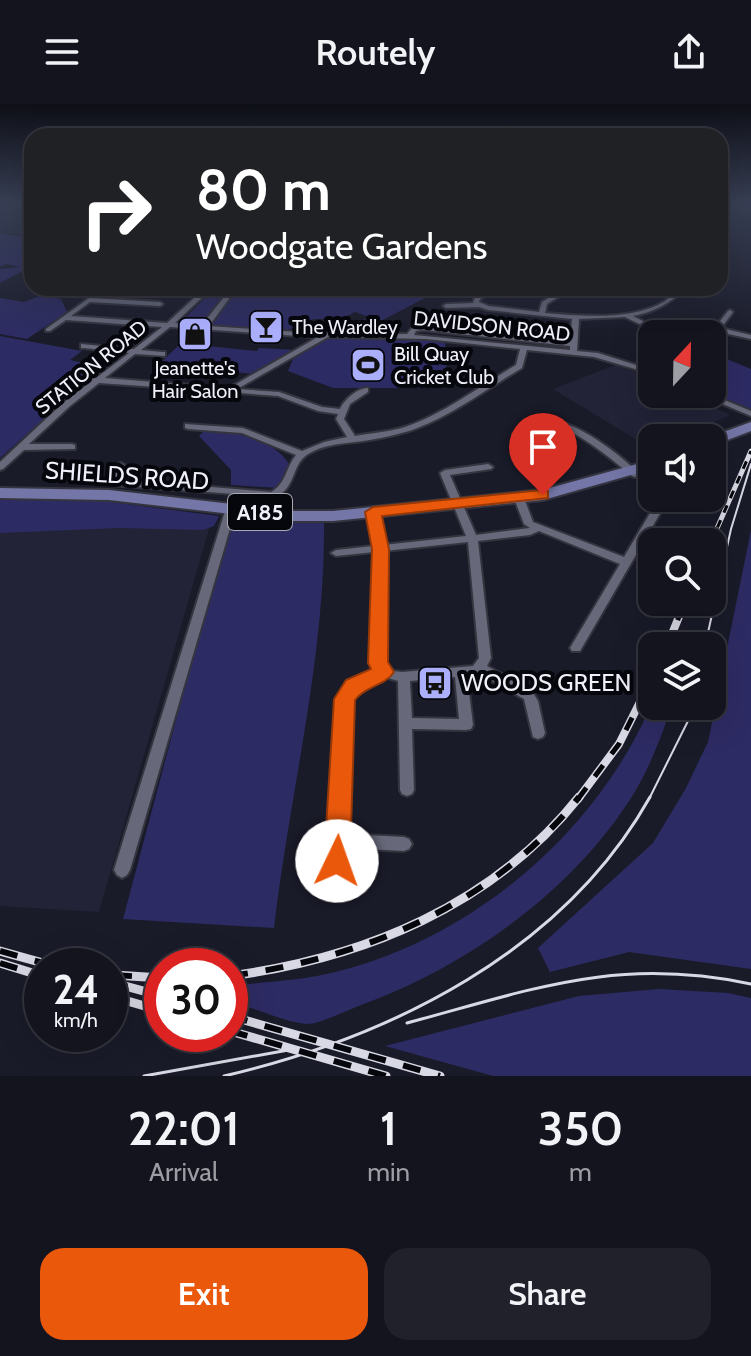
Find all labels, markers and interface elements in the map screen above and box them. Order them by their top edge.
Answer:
icon: menu [40,30,84,74]
text: Routely [316,30,435,74]
icon: share [667,30,711,74]
text: 80 m [196,156,331,224]
icon: right [64,160,168,264]
text: Woodgate Gardens [196,224,487,268]
street label: DAVIDSON ROAD [413,306,571,346]
bar icon: The Wardley [247,308,285,346]
street label: STATION ROAD [30,315,152,419]
shop icon: Jeanette's Hair Salon [176,315,214,353]
place label: The Wardley [292,315,398,339]
north arrow [638,320,726,408]
map controls [638,320,726,720]
place label: Bill Quay Cricket Club [394,342,494,389]
sports icon: Bill Quay Cricket Club [349,346,387,384]
place label: Jeanette's Hair Salon [152,356,238,403]
pin [509,413,577,495]
button: sound [638,424,726,512]
icon: arrive [521,425,565,469]
street label: SHIELDS ROAD [44,455,210,496]
road number: A185 [228,494,292,530]
button: search [638,528,726,616]
button: layers [638,632,726,720]
bus stop icon: WOODS GREEN [416,664,454,702]
place label: WOODS GREEN [461,668,631,697]
position arrow [295,819,379,903]
speed limit sign: 30 [144,948,248,1052]
text: 24 [53,965,99,1014]
text: km/h [54,1008,98,1032]
text: 22:01 [128,1099,239,1157]
text: 1 [380,1099,397,1157]
text: 350 [538,1099,623,1157]
text: Arrival [149,1156,218,1188]
text: min [367,1156,410,1188]
text: m [569,1156,592,1188]
button: Exit [40,1248,368,1340]
button: Share [384,1248,711,1340]

